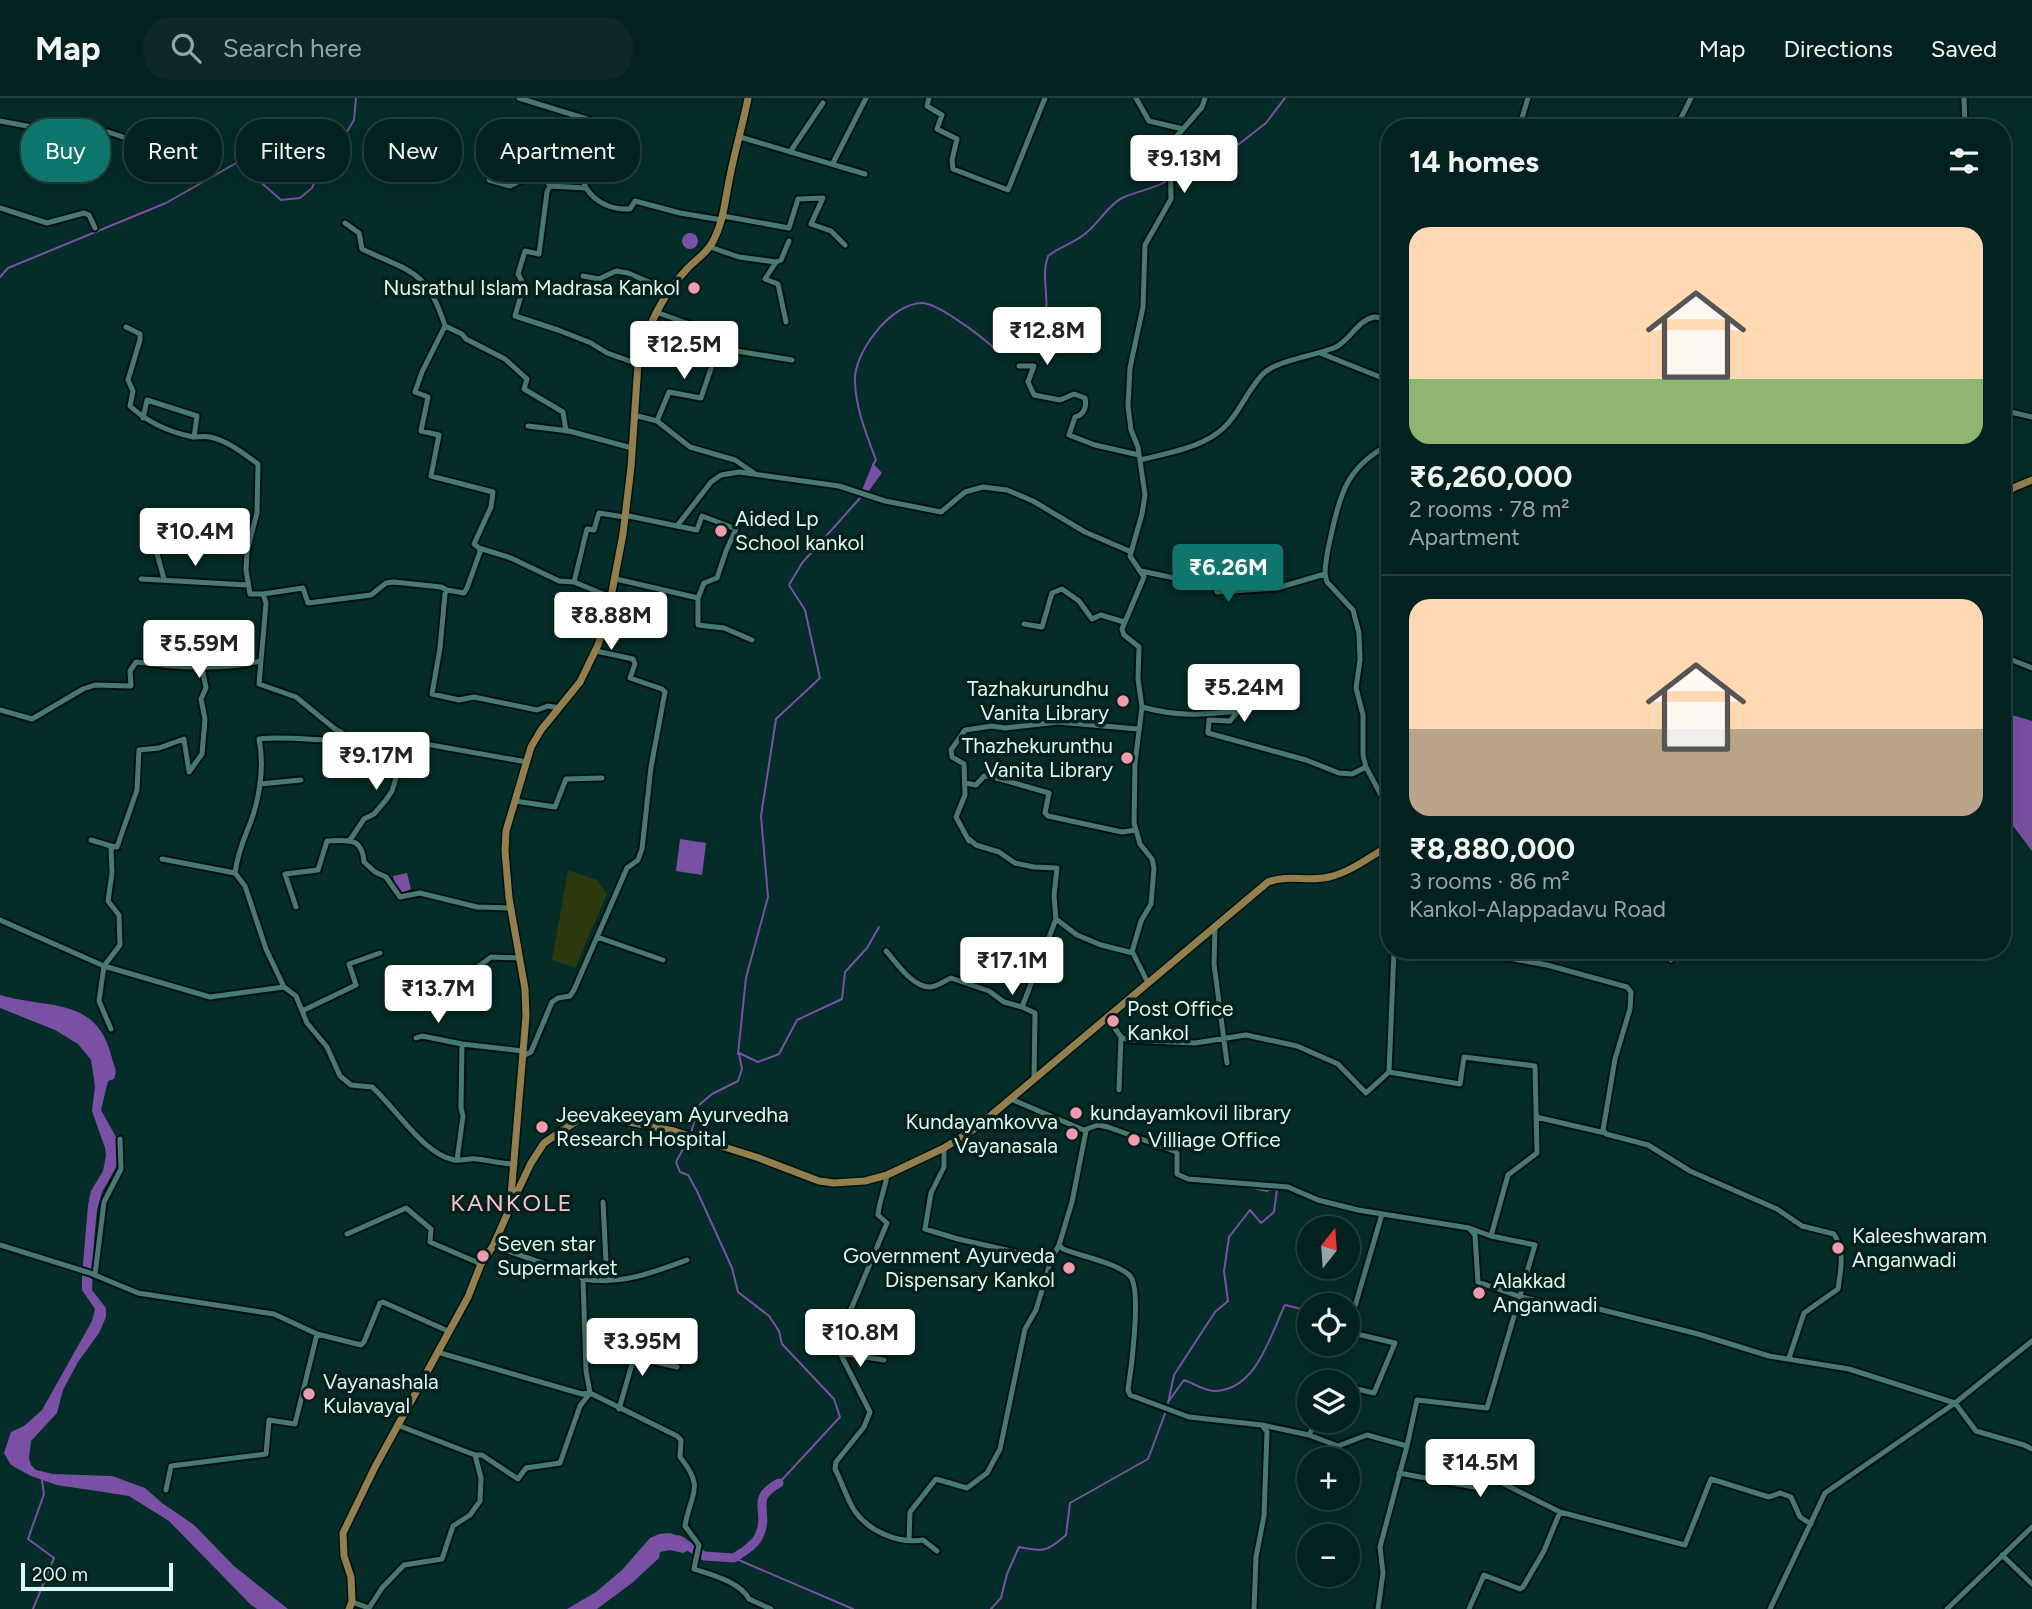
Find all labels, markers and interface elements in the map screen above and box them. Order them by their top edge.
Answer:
search box [143,17,633,80]
text: Map [35,29,101,68]
icon: search [167,29,205,67]
text: Search here [223,32,362,64]
text: Map [1699,34,1745,63]
text: Directions [1783,34,1893,63]
text: Saved [1931,34,1997,63]
chip: Buy [21,119,110,182]
chip: Rent [124,119,222,182]
chip: Filters [236,119,350,182]
chip: New [364,119,462,182]
chip: Apartment [476,119,640,182]
pin: ₹9.13M [1127,136,1241,195]
icon: filters [1945,142,1983,180]
text: 14 homes [1409,143,1539,180]
text: ₹9.13M [1146,144,1222,172]
icon: home [1633,272,1759,398]
place label: Nusrathul Islam Madrasa Kankol [383,275,680,300]
marker: Nusrathul Islam Madrasa Kankol [686,280,702,296]
pin: ₹12.8M [990,308,1104,367]
text: ₹12.8M [1009,316,1085,344]
pin: ₹12.5M [627,322,741,381]
text: ₹12.5M [646,330,722,358]
text: ₹6,260,000 [1409,458,1572,495]
text: 2 rooms · 78 m² [1409,495,1570,523]
place label: Aided Lp School kankol [735,506,864,555]
pin: ₹10.4M [138,508,252,568]
text: ₹10.4M [156,517,234,545]
marker: Aided Lp School kankol [713,523,729,539]
text: Apartment [1409,523,1520,551]
pin: ₹6.26M [1171,545,1285,604]
text: ₹6.26M [1188,553,1268,581]
pin: ₹8.88M [554,592,668,652]
text: ₹8.88M [570,601,652,629]
pin: ₹5.59M [142,620,256,680]
text: ₹5.59M [159,629,239,657]
icon: home [1633,644,1759,770]
pin: ₹5.24M [1187,664,1301,724]
text: ₹5.24M [1204,673,1284,701]
place label: Tazhakurundhu Vanita Library [967,676,1109,725]
marker: Tazhakurundhu Vanita Library [1115,693,1131,709]
pin: ₹9.17M [319,732,433,792]
place label: Thazhekurunthu Vanita Library [962,733,1113,782]
text: ₹9.17M [338,741,414,769]
marker: Thazhekurunthu Vanita Library [1119,750,1135,766]
text: ₹8,880,000 [1409,830,1575,867]
text: 3 rooms · 86 m² [1409,867,1570,895]
text: Kankol-Alappadavu Road [1409,895,1666,923]
pin: ₹17.1M [955,937,1069,997]
text: ₹17.1M [976,946,1048,974]
pin: ₹13.7M [381,965,495,1025]
text: ₹13.7M [401,974,475,1002]
place label: Post Office Kankol [1127,996,1234,1045]
marker: Post Office Kankol [1105,1013,1121,1029]
place label: kundayamkovil library [1090,1100,1291,1125]
place label: Jeevakeeyam Ayurvedha Research Hospital [556,1102,789,1151]
marker: kundayamkovil library [1068,1105,1084,1121]
place label: Kundayamkovva Vayanasala [905,1109,1058,1158]
marker: Jeevakeeyam Ayurvedha Research Hospital [534,1119,550,1135]
marker: Kundayamkovva Vayanasala [1064,1126,1080,1142]
place label: Villiage Office [1148,1127,1281,1152]
marker: Villiage Office [1126,1132,1142,1148]
district label: KANKOLE [450,1188,574,1217]
north arrow [1297,1216,1360,1279]
map controls [1297,1216,1360,1587]
place label: Kaleeshwaram Anganwadi [1852,1223,1987,1272]
place label: Seven star Supermarket [497,1231,618,1280]
marker: Kaleeshwaram Anganwadi [1830,1240,1846,1256]
place label: Government Ayurveda Dispensary Kankol [843,1243,1055,1292]
marker: Seven star Supermarket [475,1248,491,1264]
marker: Government Ayurveda Dispensary Kankol [1061,1260,1077,1276]
place label: Alakkad Anganwadi [1493,1268,1598,1317]
marker: Alakkad Anganwadi [1471,1285,1487,1301]
button: locate [1297,1293,1360,1356]
pin: ₹10.8M [803,1310,917,1369]
pin: ₹3.95M [585,1318,699,1378]
text: ₹10.8M [821,1318,899,1346]
text: ₹3.95M [603,1327,681,1355]
place label: Vayanashala Kulavayal [323,1369,439,1418]
button: layers [1297,1370,1360,1433]
marker: Vayanashala Kulavayal [301,1386,317,1402]
pin: ₹14.5M [1423,1440,1537,1499]
button: + [1297,1447,1360,1510]
text: ₹14.5M [1442,1448,1518,1476]
button: − [1297,1524,1360,1587]
scale bar [21,1560,173,1592]
text: 200 m [32,1563,88,1586]

